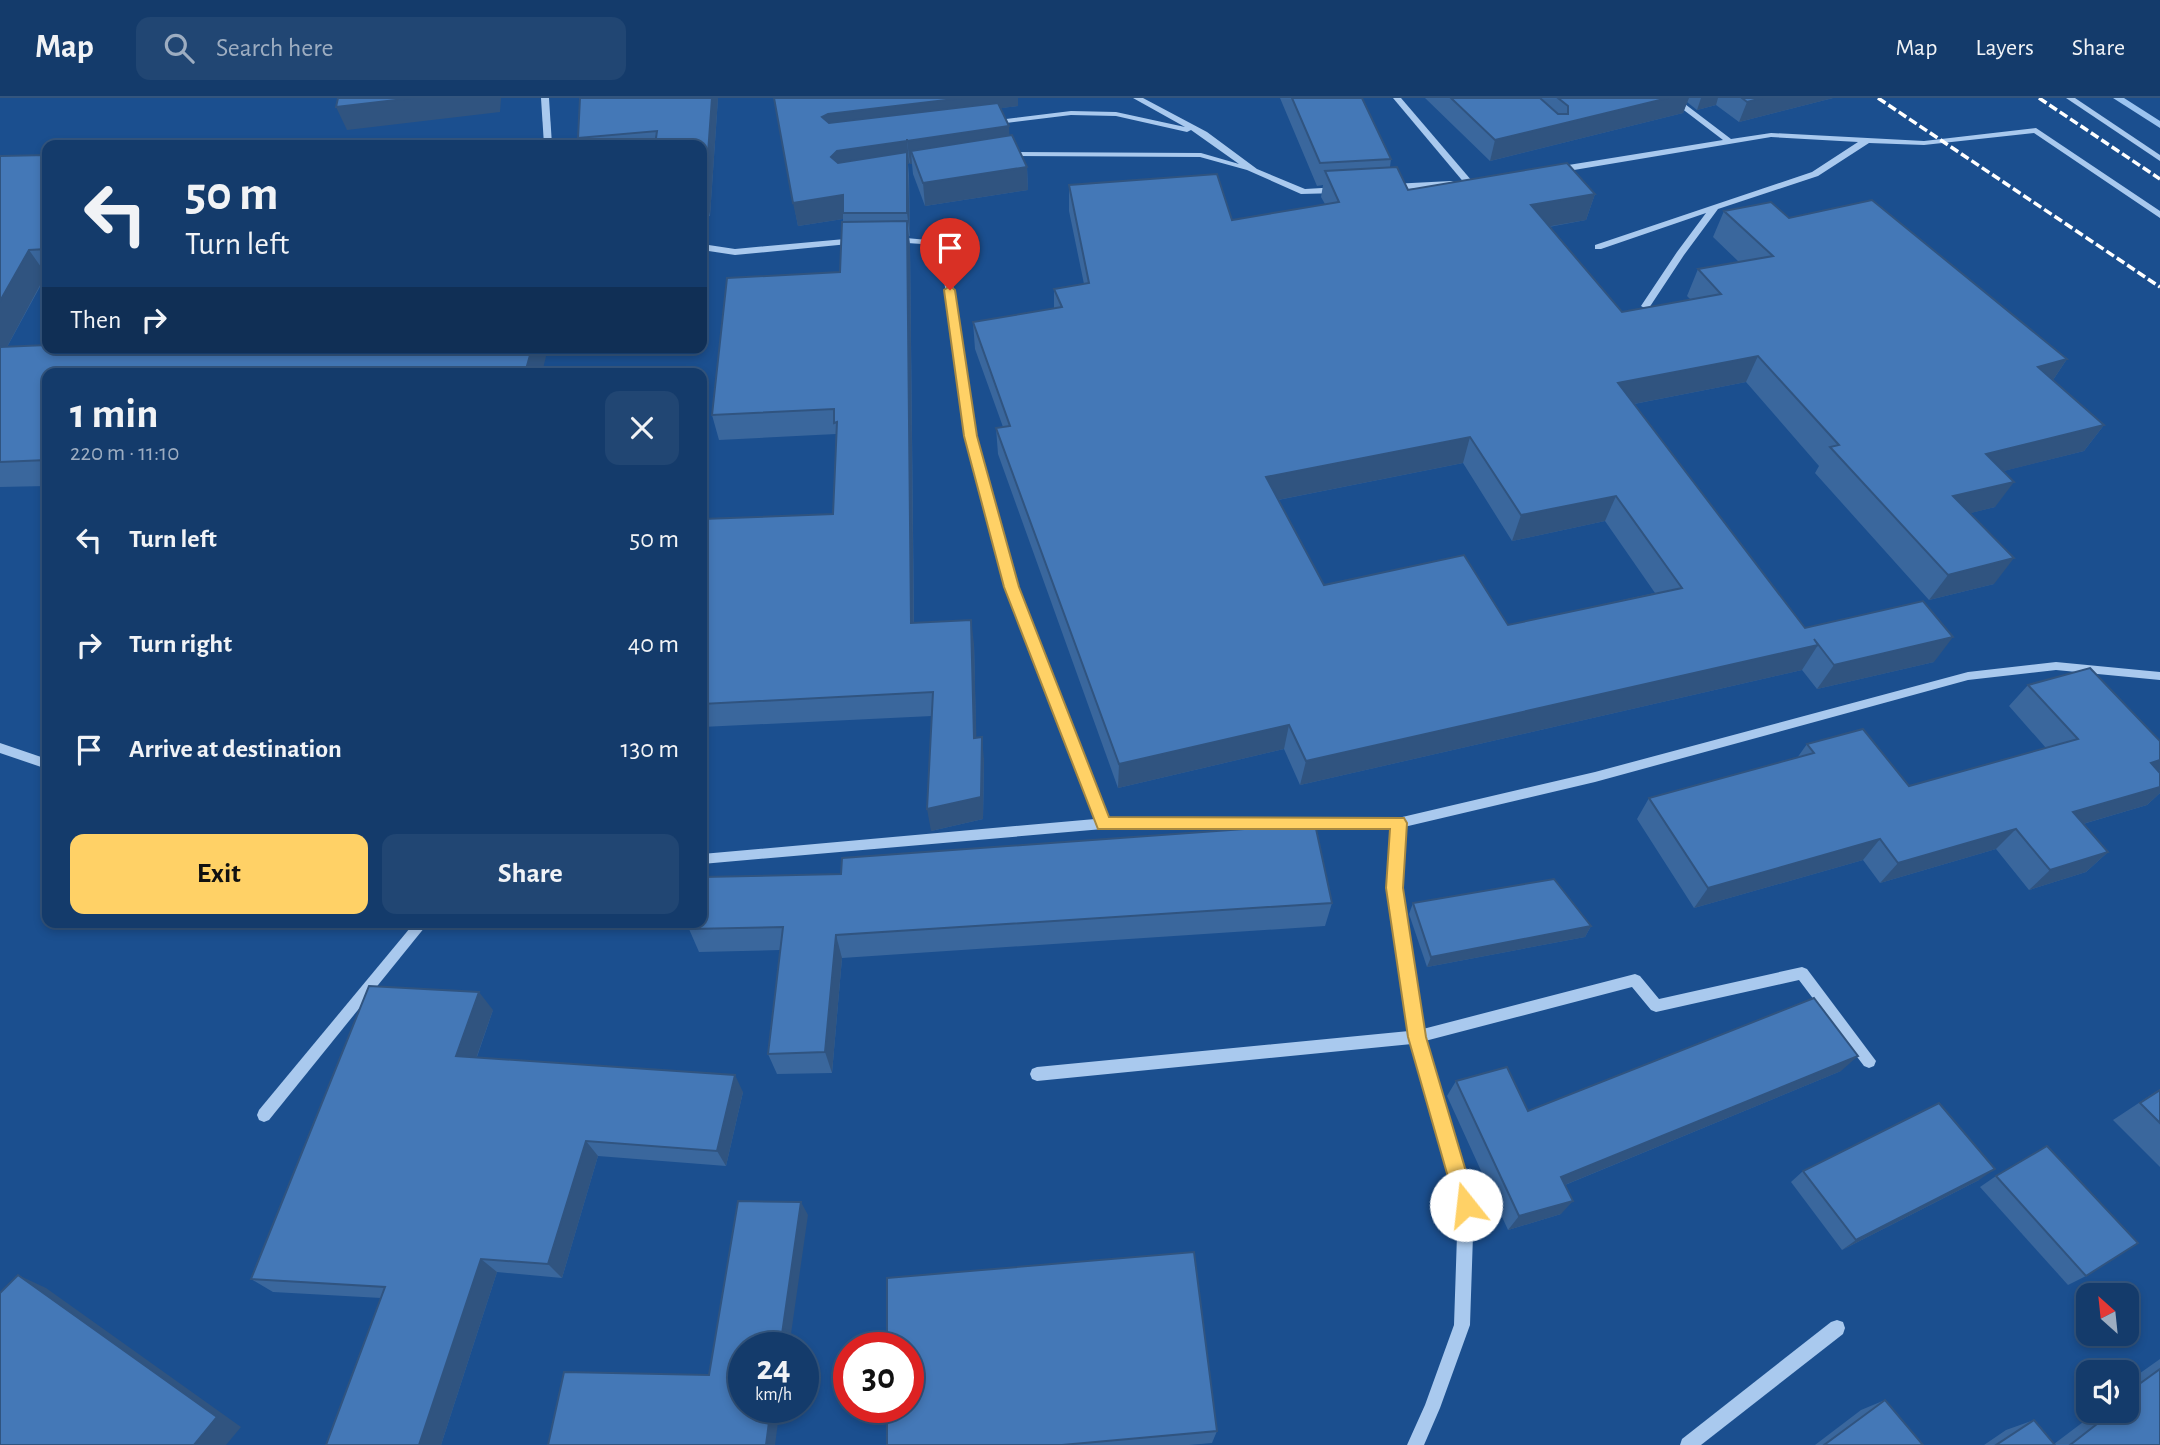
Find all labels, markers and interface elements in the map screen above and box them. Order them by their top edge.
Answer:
search box [136,17,626,80]
icon: search [160,29,198,67]
text: Map [35,31,94,64]
text: Search here [216,35,334,61]
text: Map [1895,36,1937,60]
text: Layers [1975,36,2034,60]
text: Share [2072,36,2125,60]
icon: left [70,168,161,259]
text: 50 m [185,170,279,219]
pin [920,218,980,290]
text: Turn left [185,228,289,260]
icon: arrive [931,229,969,267]
icon: right [135,301,173,339]
text: Then [70,307,121,333]
button: close [605,391,679,465]
text: 1 min [70,393,159,435]
text: 220 m · 11:10 [70,442,179,465]
icon: left [70,521,108,559]
text: Turn left [129,526,217,552]
text: 50 m [629,526,679,552]
icon: right [70,626,108,664]
text: Turn right [129,631,232,657]
text: 40 m [628,631,679,657]
icon: arrive [70,731,108,769]
text: Arrive at destination [129,736,342,762]
text: 130 m [621,736,679,762]
button: Exit [70,834,368,914]
button: Share [382,834,679,914]
position arrow [1429,1168,1503,1242]
north arrow [2076,1283,2138,1346]
map controls [2076,1283,2139,1423]
speed limit sign: 30 [833,1332,924,1423]
text: 24 [756,1351,791,1386]
button: sound [2076,1360,2139,1423]
text: km/h [755,1386,792,1404]

